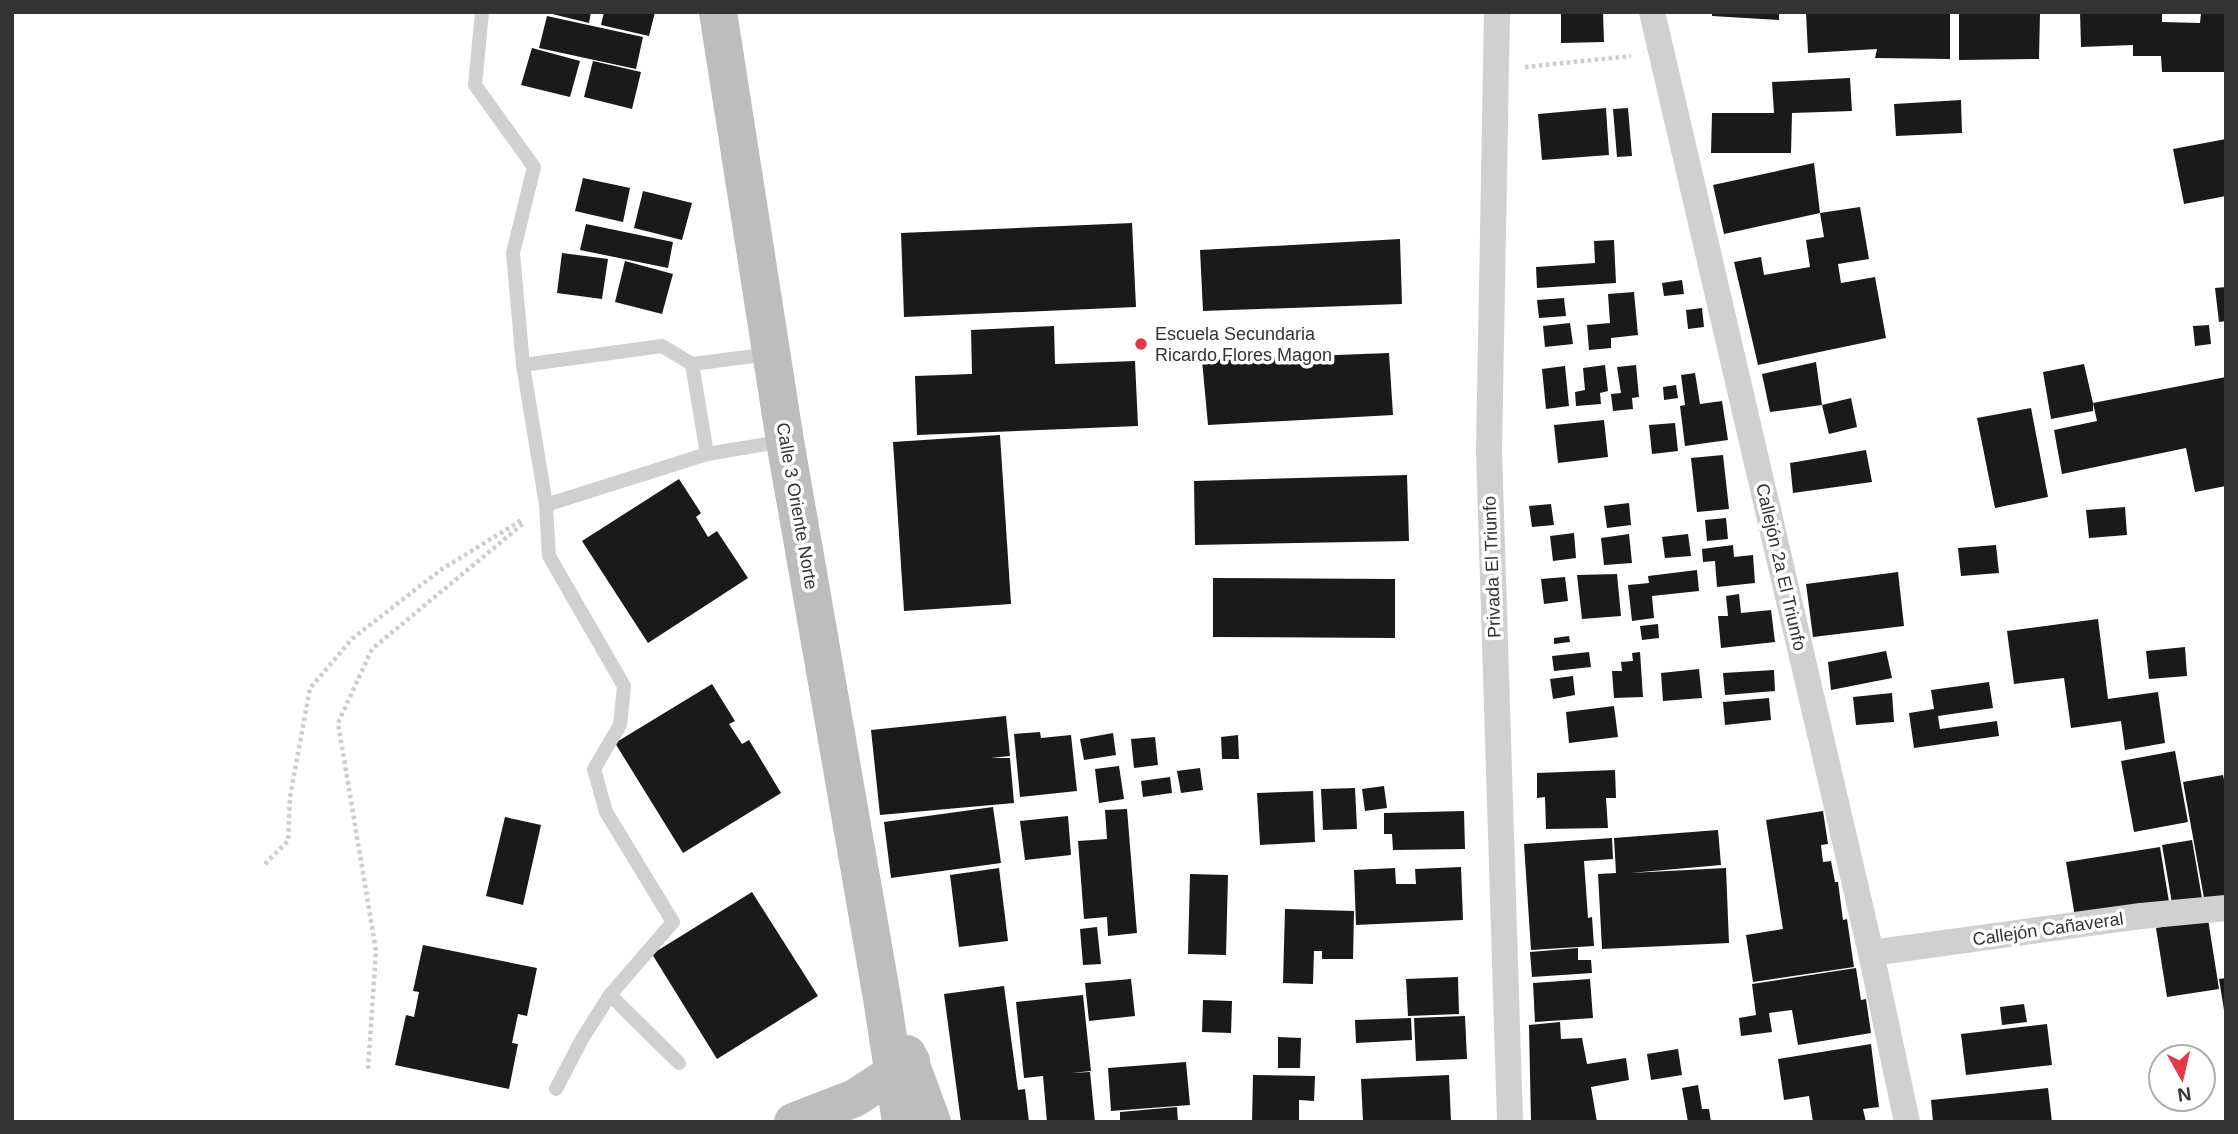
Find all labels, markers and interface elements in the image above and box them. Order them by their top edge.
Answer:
place label: Escuela Secundaria Ricardo Flores Magon [1155,324,1332,365]
marker: Escuela Secundaria Ricardo Flores Magon [1133,336,1149,352]
street label: Calle 3 Oriente Norte [772,421,822,591]
street label: Callejón 2a El Triunfo [1752,481,1810,653]
street label: Privada El Triunfo [1480,496,1504,638]
street label: Callejón Cañaveral [1971,909,2125,949]
north arrow [2147,1043,2217,1113]
text: N [2176,1083,2193,1106]

